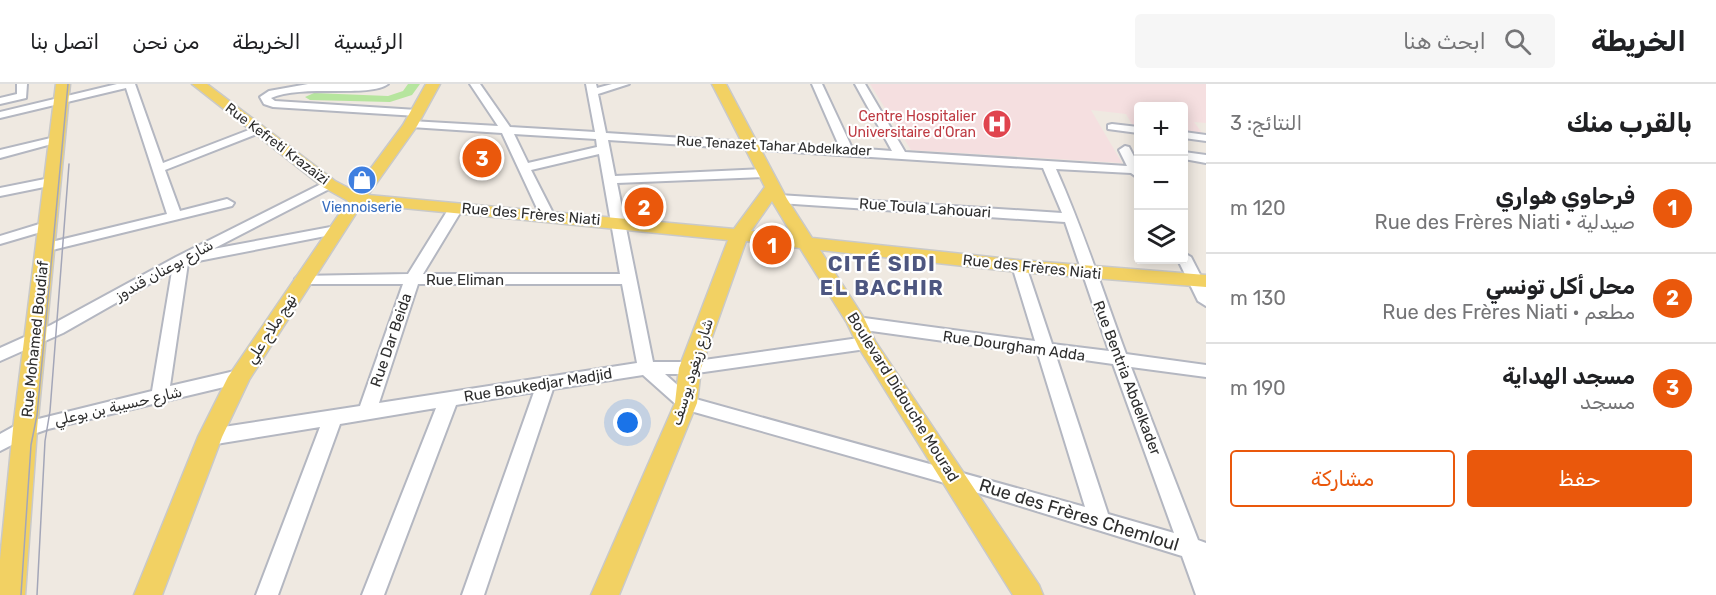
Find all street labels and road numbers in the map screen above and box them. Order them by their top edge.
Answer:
street label: Rue Kefreti Krazaïzi [222,99,332,189]
street label: Rue Tenazet Tahar Abdelkader [676,132,873,160]
street label: Rue Toula Lahouari [858,194,992,222]
street label: Rue des Frères Niati [461,199,601,229]
street label: شارع بوعنان قندوز [111,236,217,307]
street label: Rue des Frères Niati [962,251,1102,283]
street label: Rue Mohamed Boudiaf [18,260,52,418]
street label: Rue Eliman [426,271,504,289]
street label: نهج ملاح علي [242,291,303,369]
street label: Rue Dar Beida [367,291,415,389]
street label: Rue Bentria Abdelkader [1089,298,1165,458]
street label: Boulevard Didouche Mourad [843,309,963,485]
street label: شارع زيغود يوسف [667,316,719,428]
street label: Rue Dourgham Adda [942,327,1086,365]
street label: Rue Boukedjar Madjid [463,364,613,406]
street label: شارع حسيبة بن بوعلي [52,383,184,432]
street label: Rue des Frères Chemloul [976,474,1182,556]

